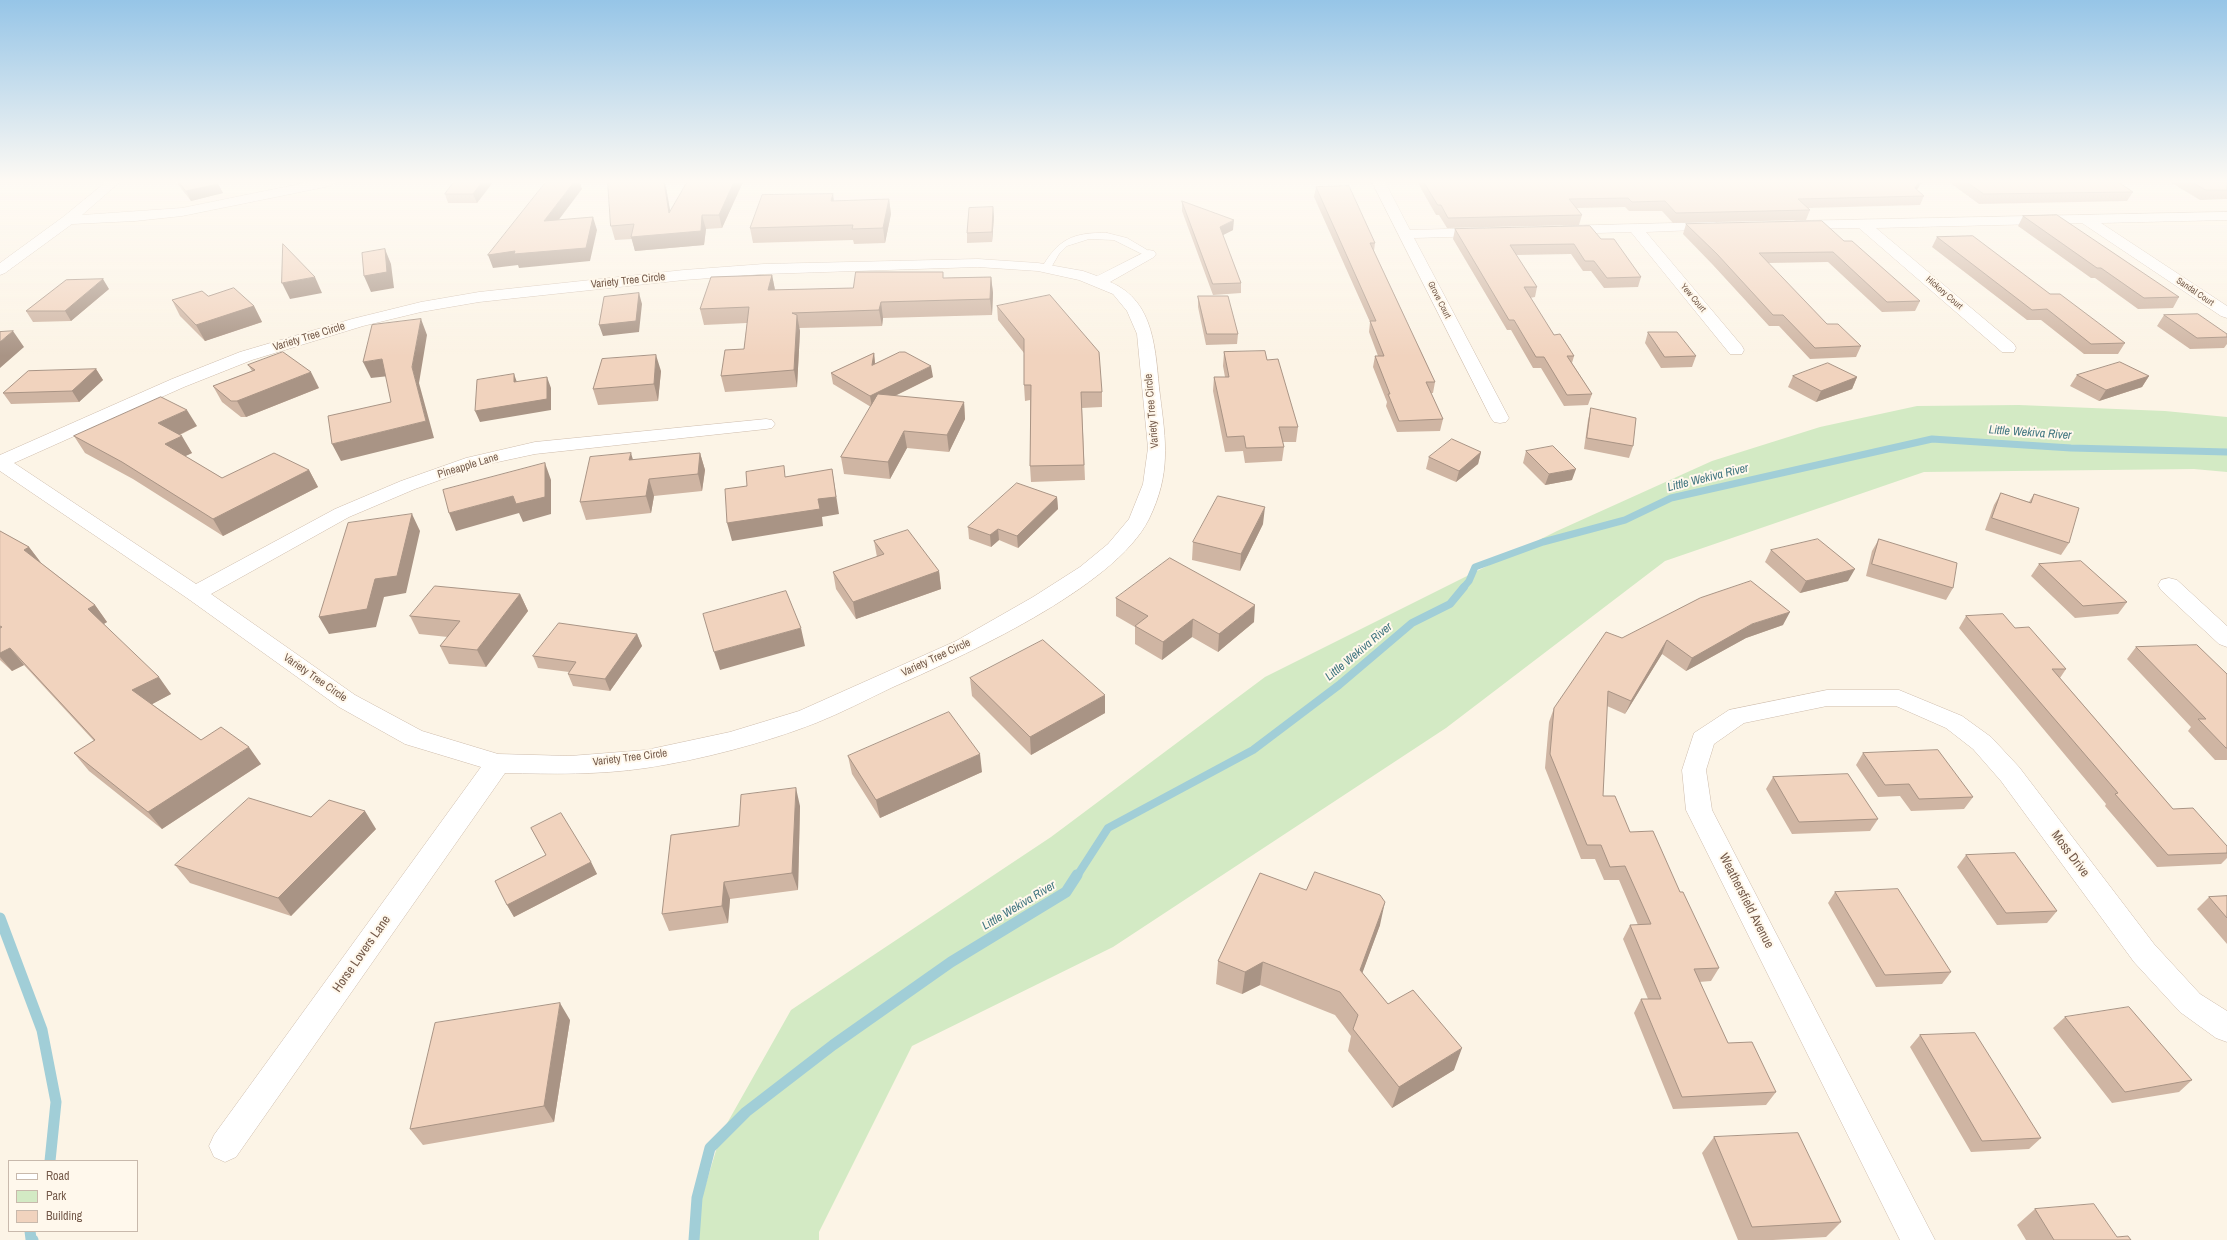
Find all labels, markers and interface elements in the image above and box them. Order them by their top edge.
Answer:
street label: Variety Tree Circle [590,271,666,291]
street label: Hickory Court [1923,274,1965,312]
street label: Sandal Court [2174,275,2216,309]
street label: Grove Court [1425,280,1453,320]
street label: Yew Court [1678,282,1708,314]
street label: Variety Tree Circle [271,320,347,354]
street label: Variety Tree Circle [1142,373,1162,449]
water label: Little Wekiva River [1988,423,2072,443]
street label: Pineapple Lane [436,450,500,482]
water label: Little Wekiva River [1666,461,1750,495]
water label: Little Wekiva River [1323,620,1395,684]
street label: Variety Tree Circle [899,636,973,680]
street label: Variety Tree Circle [281,651,349,705]
street label: Variety Tree Circle [592,747,668,769]
street label: Moss Drive [2048,828,2092,880]
street label: Weathersfield Avenue [1715,851,1777,951]
water label: Little Wekiva River [980,878,1058,934]
street label: Horse Lovers Lane [330,913,394,995]
legend [8,1160,138,1232]
text: Road [46,1168,70,1184]
text: Park [46,1188,66,1204]
text: Building [46,1208,82,1224]

